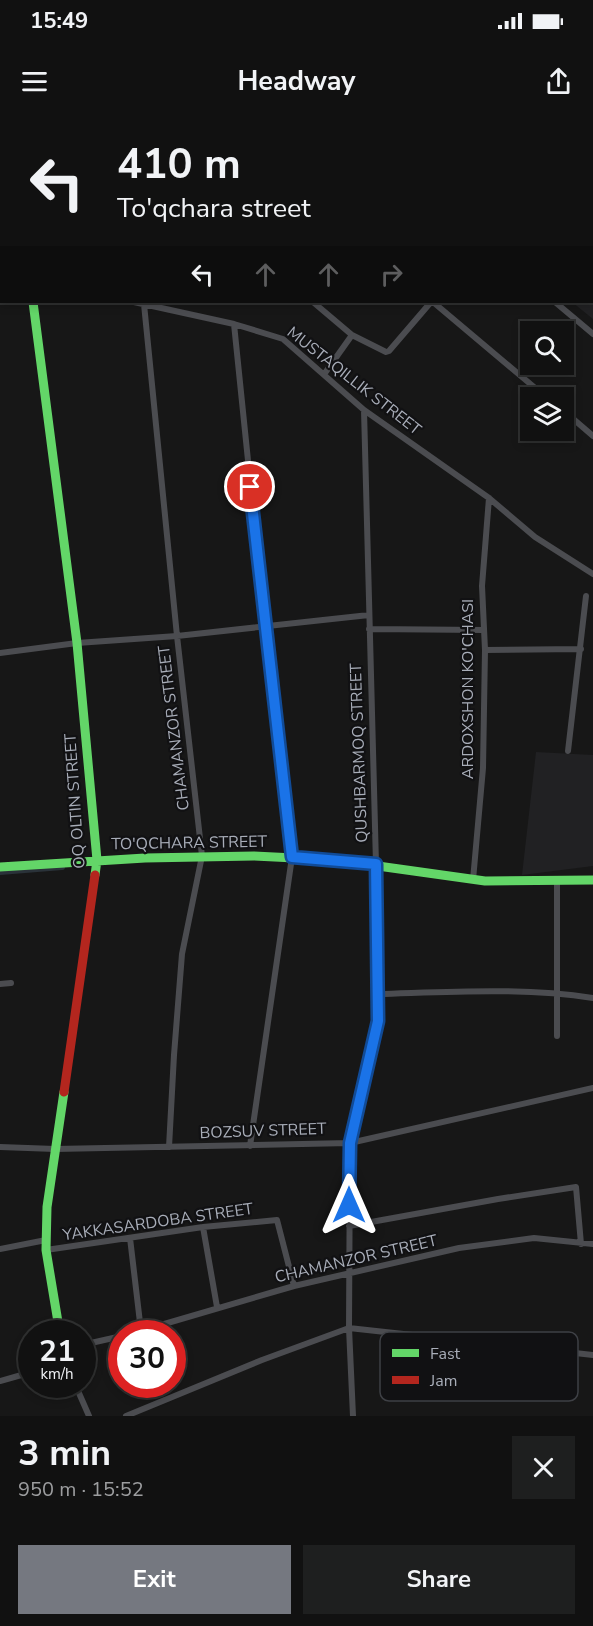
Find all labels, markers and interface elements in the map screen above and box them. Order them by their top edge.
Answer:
text: 15:49 [30,6,88,36]
text: Headway [237,63,356,100]
icon: menu [18,65,51,98]
icon: share [542,65,575,98]
text: 410 m [117,136,241,193]
icon: left [18,144,96,222]
text: To'qchara street [117,190,311,227]
icon: left [186,258,219,291]
icon: ahead [249,258,282,291]
icon: ahead [312,258,345,291]
icon: right [375,258,408,291]
map controls [520,321,574,441]
button: search [520,321,574,375]
street label: MUSTAQILLIK STREET [282,322,426,441]
button: layers [520,387,574,441]
pin [224,461,275,512]
icon: arrive [233,470,266,503]
street label: ARDOXSHON KO'CHASI [457,599,479,779]
street label: CHAMANZOR STREET [153,644,195,812]
street label: QUSHBARMOQ STREET [345,663,373,843]
street label: OQ OLTIN STREET [59,732,91,869]
street label: TO'QCHARA STREET [111,831,268,855]
street label: BOZSUV STREET [199,1118,327,1144]
position arrow [317,1173,381,1237]
street label: YAKKASARDOBA STREET [60,1198,255,1246]
street label: CHAMANZOR STREET [273,1230,440,1288]
speed limit sign: 30 [108,1320,186,1398]
text: 21 [39,1331,75,1372]
legend [380,1332,578,1401]
text: Fast [430,1343,461,1365]
text: km/h [40,1364,74,1384]
text: Jam [429,1370,457,1392]
text: 3 min [18,1429,111,1478]
button: close [512,1436,575,1499]
text: 950 m · 15:52 [18,1476,144,1503]
button: Exit [18,1545,291,1614]
button: Share [303,1545,575,1614]

